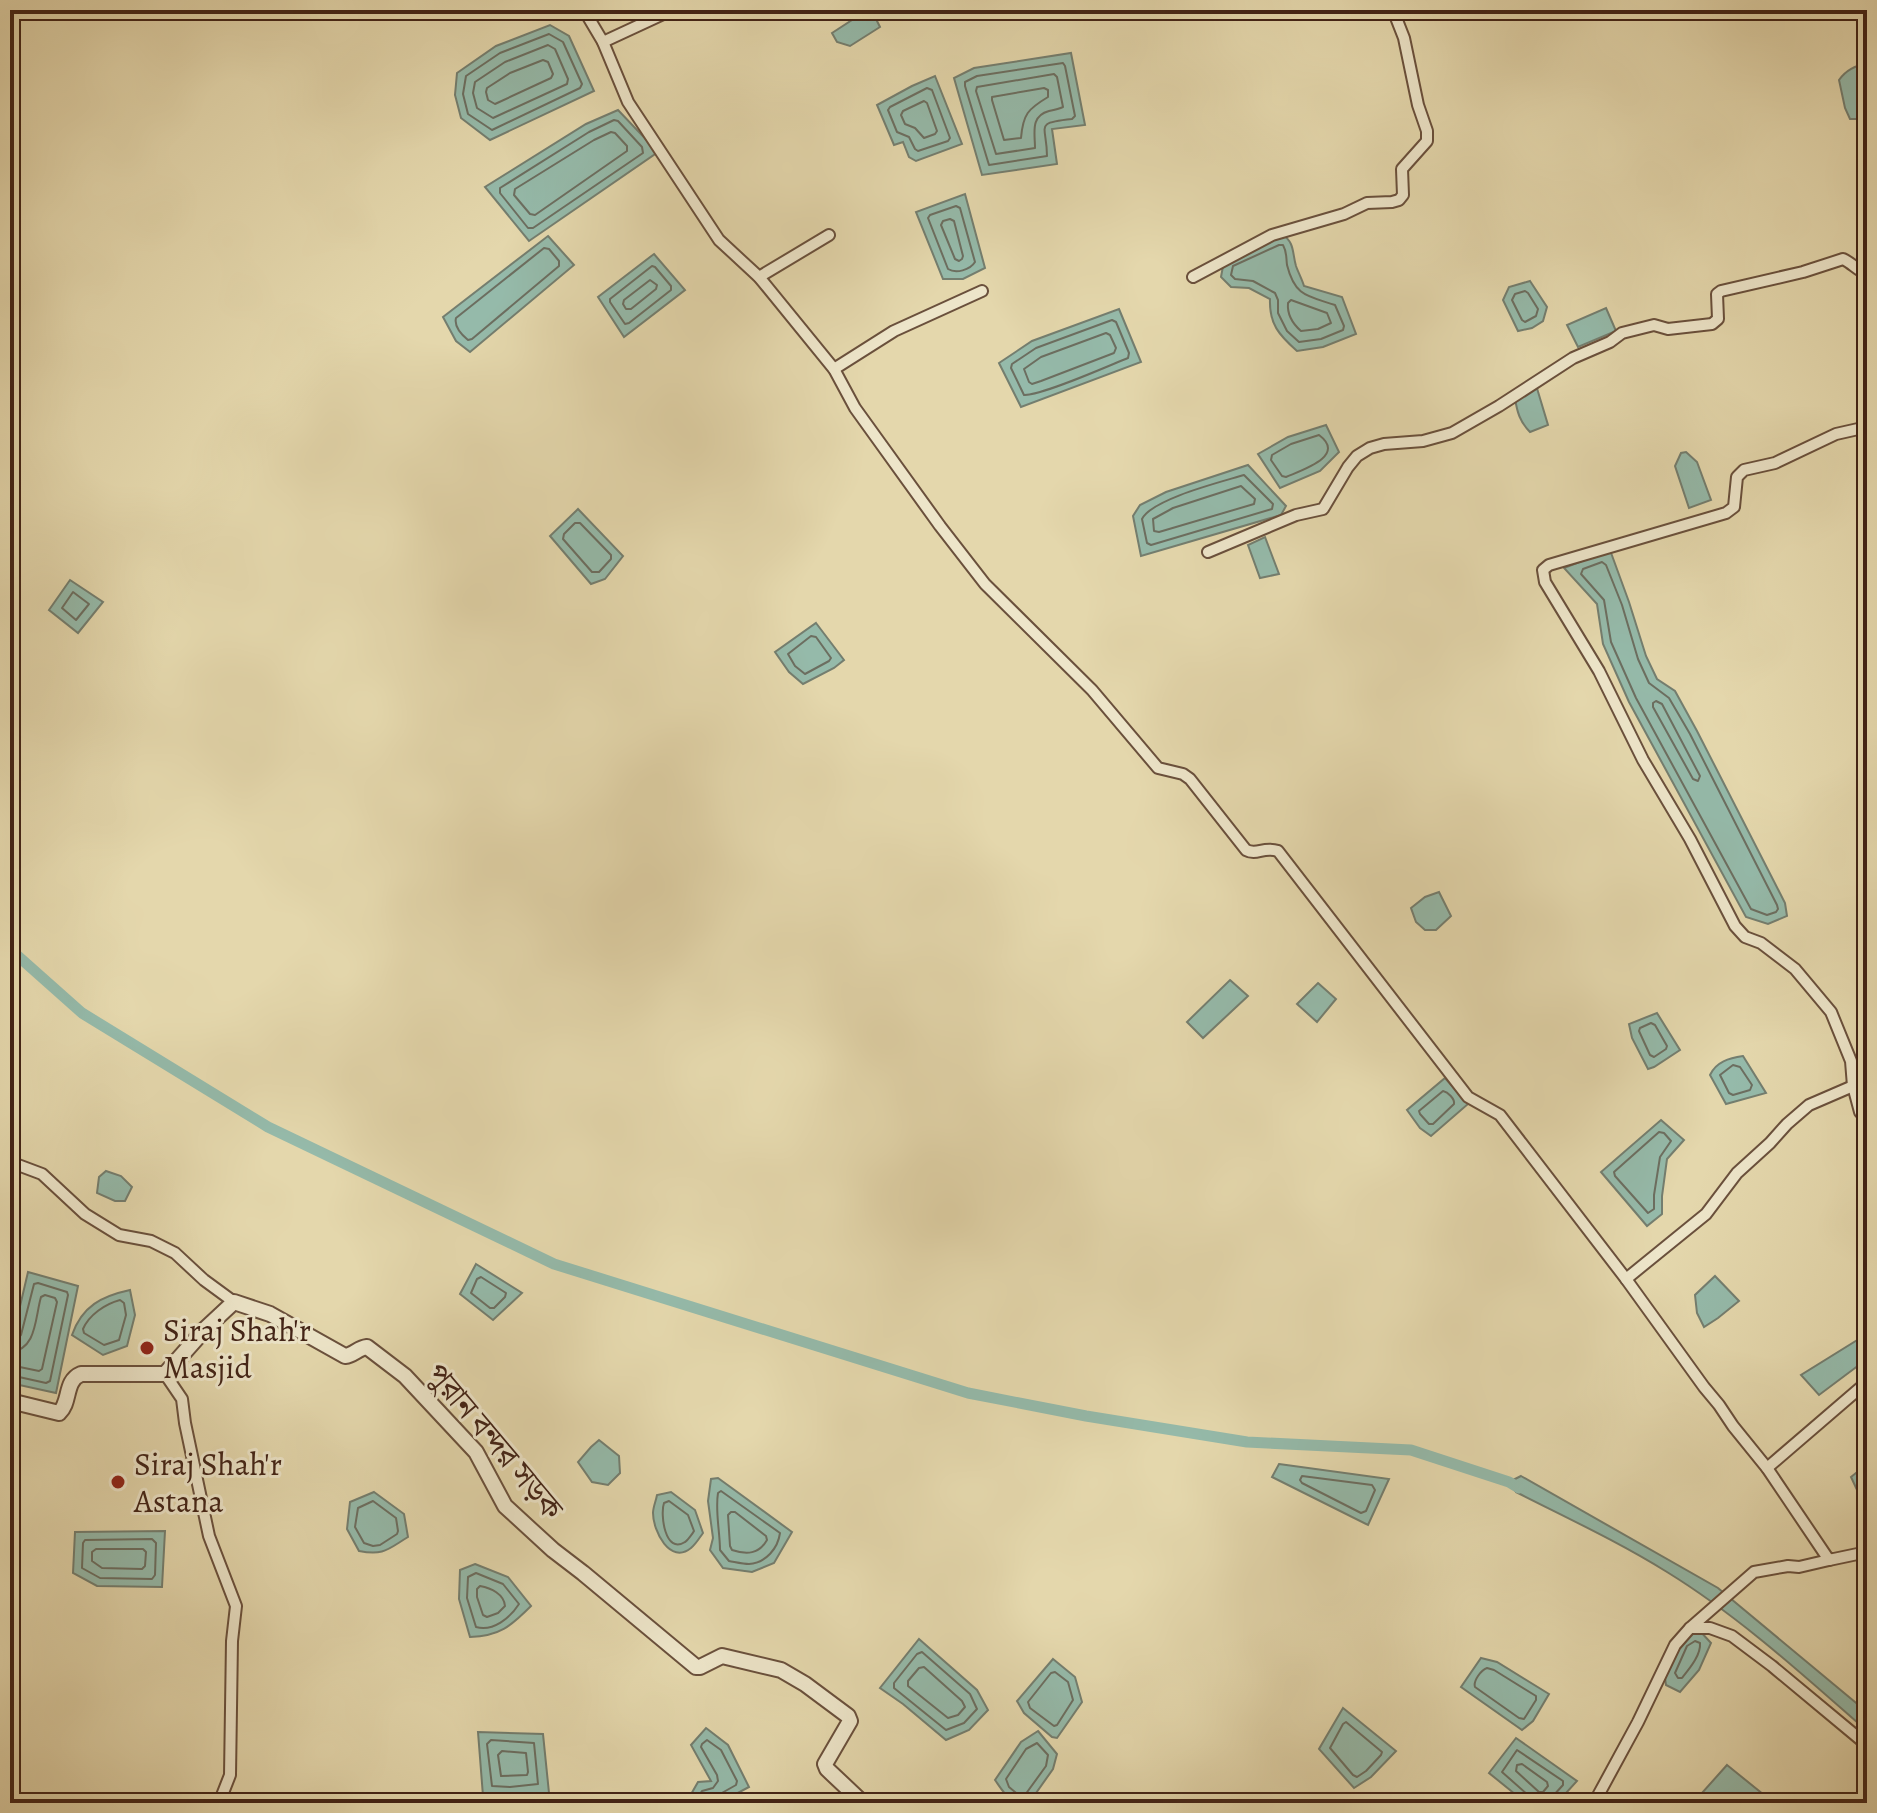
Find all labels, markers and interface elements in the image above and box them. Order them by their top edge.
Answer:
place label: Siraj Shah'r Masjid [163,1308,311,1389]
marker: Siraj Shah'r Masjid [138,1339,156,1357]
street label: পুরান বন্দর সড়ক [416,1353,575,1530]
place label: Siraj Shah'r Astana [133,1442,282,1523]
marker: Siraj Shah'r Astana [109,1473,127,1491]

